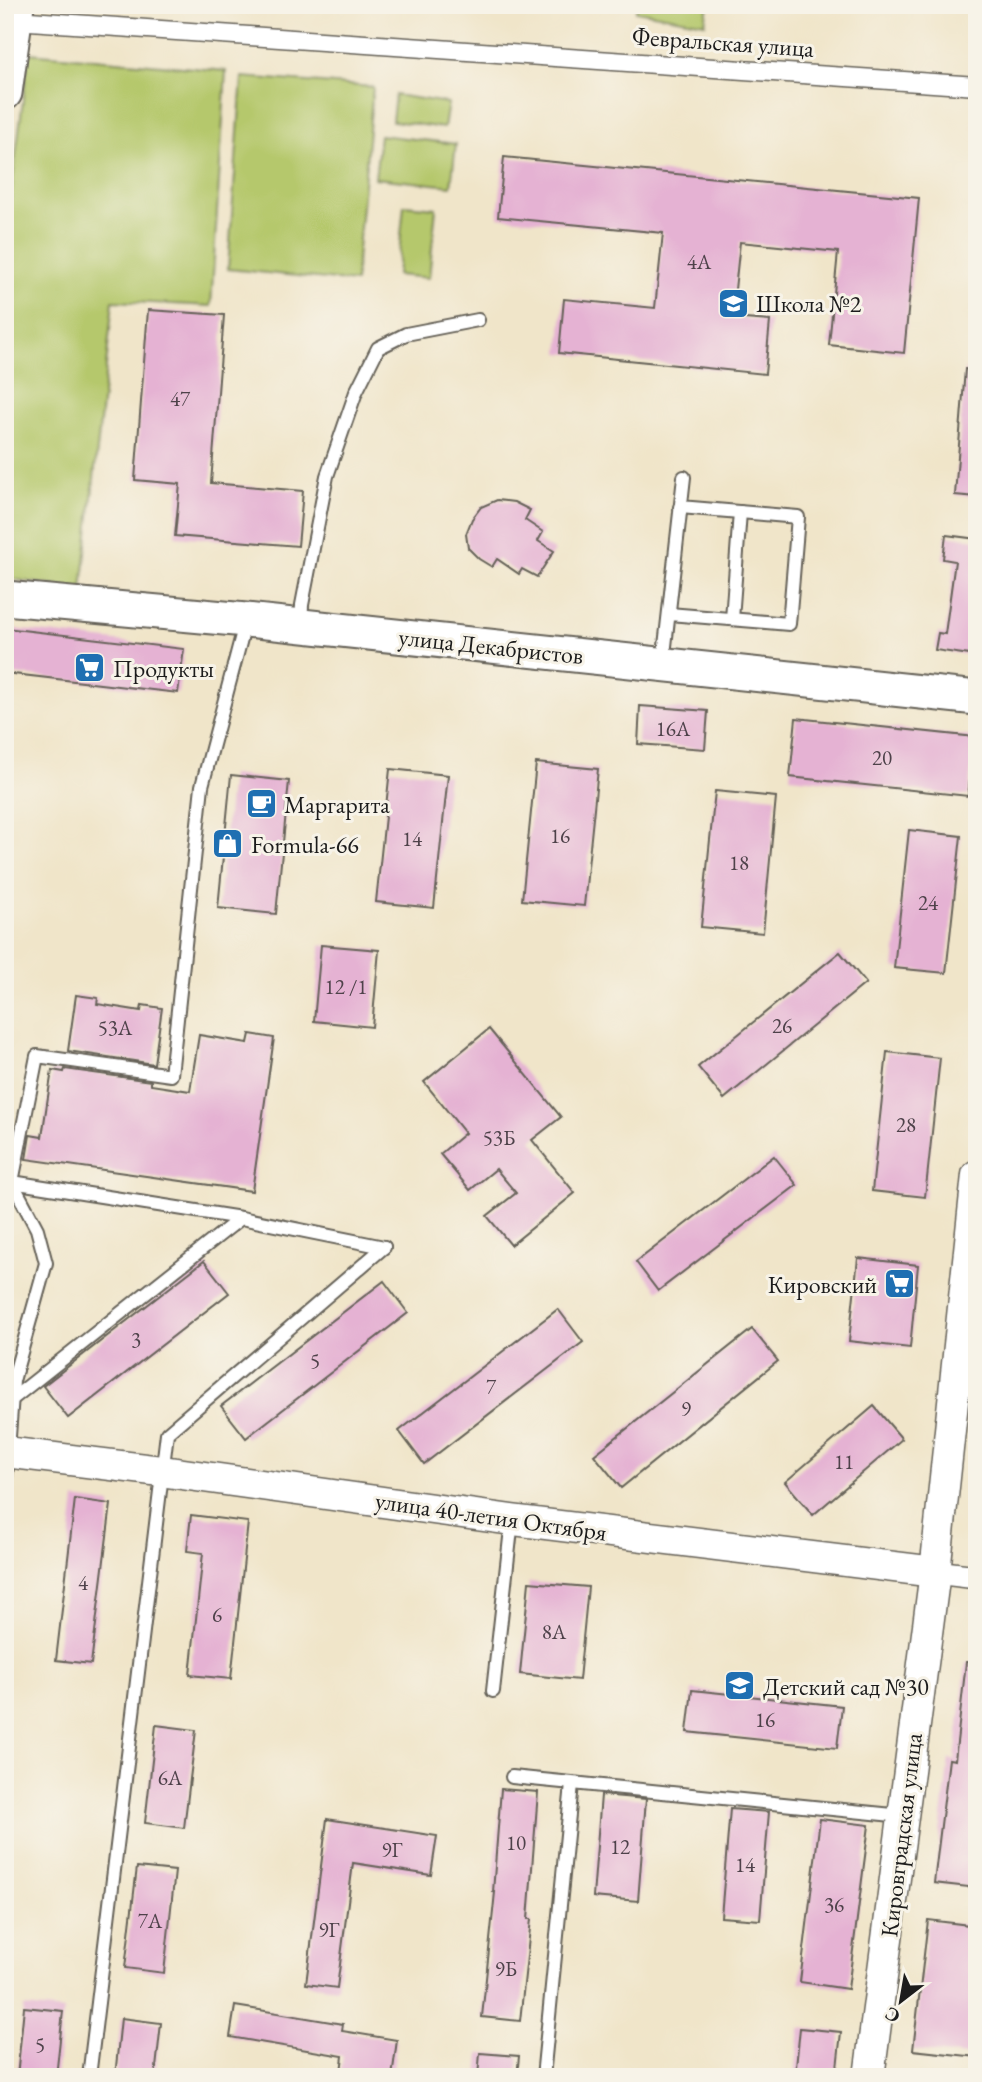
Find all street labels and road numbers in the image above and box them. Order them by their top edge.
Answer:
street label: Февральская улица [631,20,815,64]
street label: улица Декабристов [397,621,585,671]
street label: улица 40-летия Октября [373,1484,609,1548]
street label: Кировградская улица [873,1731,929,1939]

